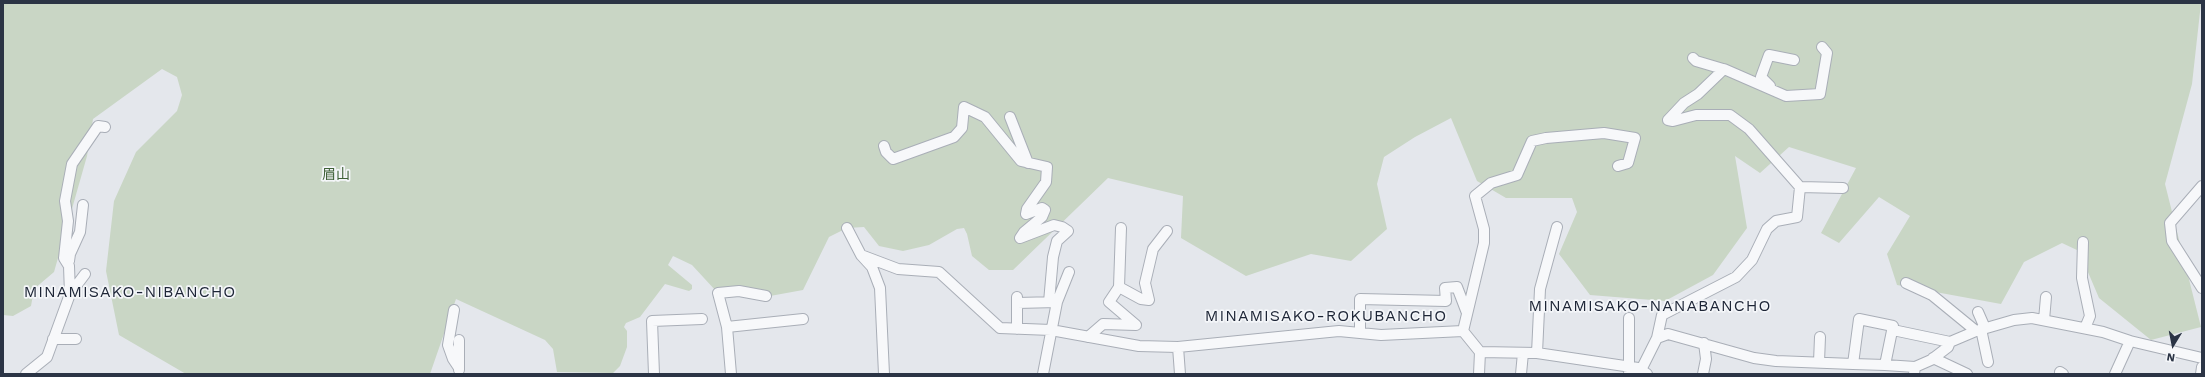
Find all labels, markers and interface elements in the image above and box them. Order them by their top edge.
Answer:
park label: 眉山 [322,167,350,183]
district label: MINAMISAKO-NIBANCHO [24,282,236,302]
district label: MINAMISAKO-NANABANCHO [1529,296,1771,316]
district label: MINAMISAKO-ROKUBANCHO [1205,306,1447,326]
north arrow [2153,325,2193,365]
text: N [2166,350,2176,364]

